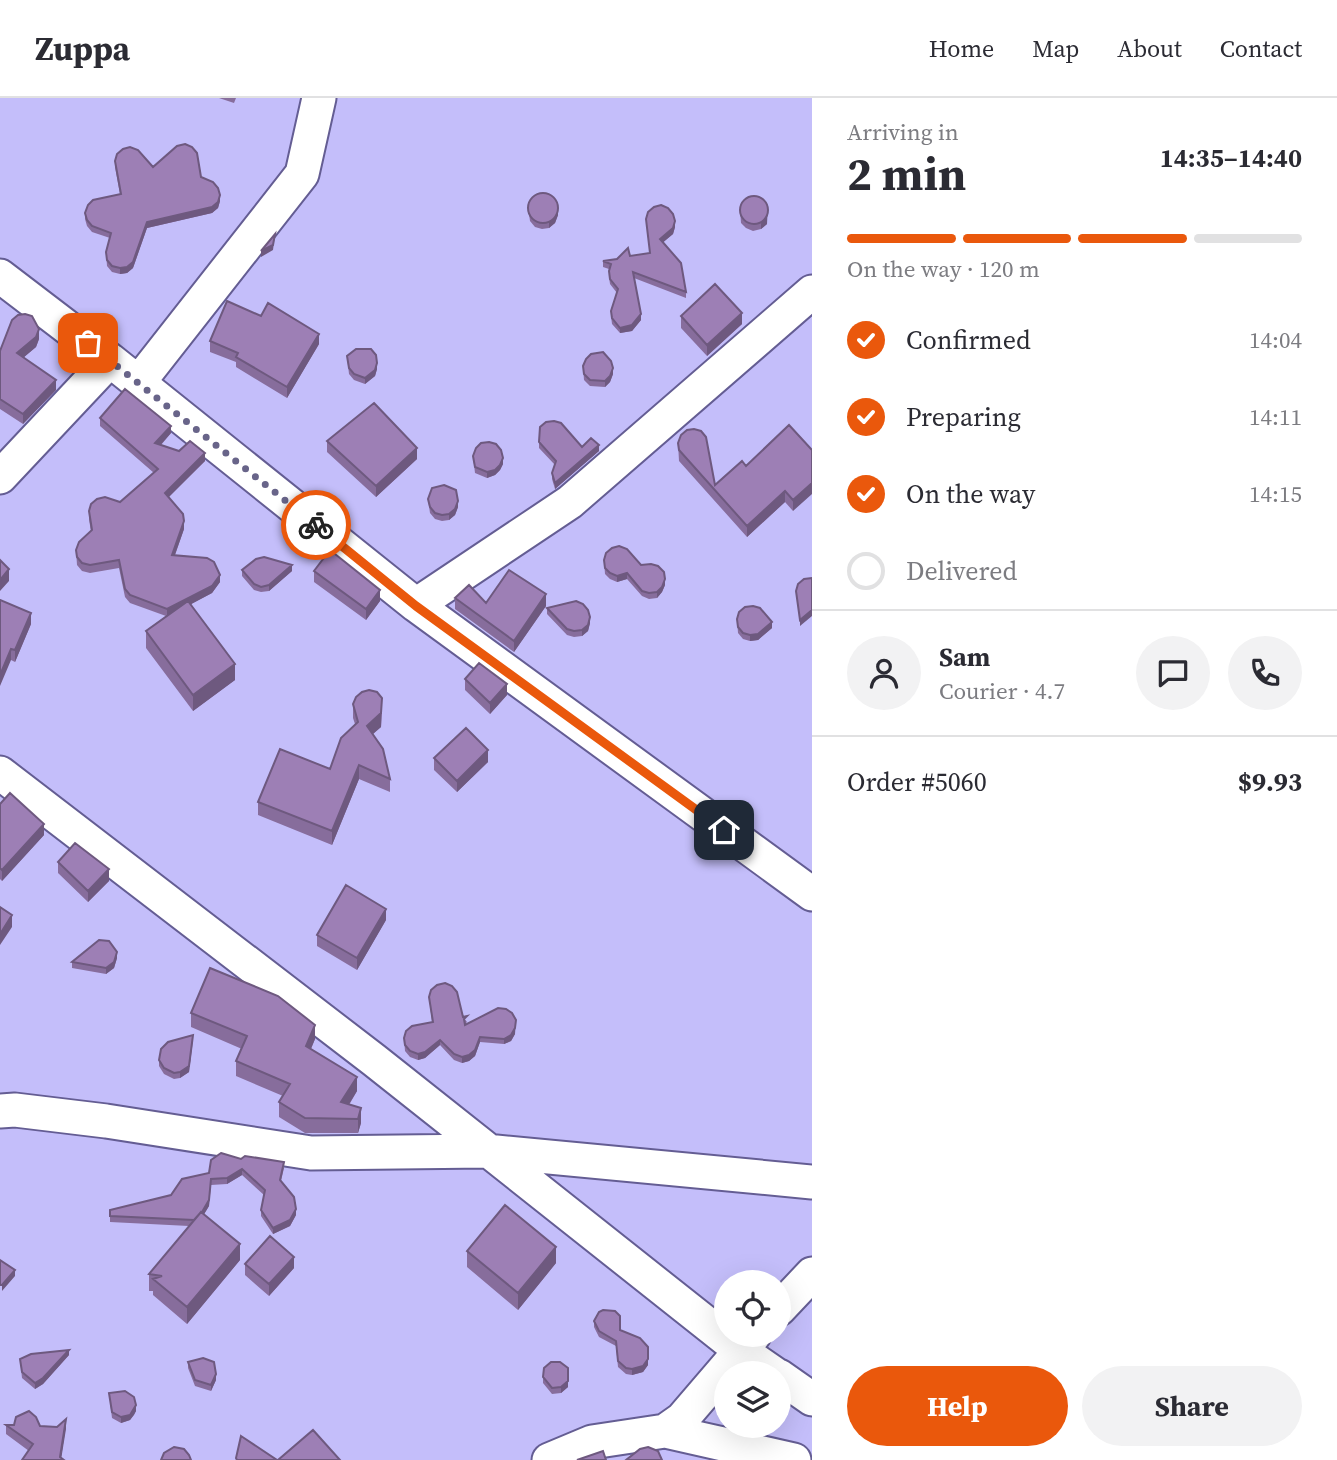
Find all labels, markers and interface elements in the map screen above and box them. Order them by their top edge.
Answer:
text: Zuppa [35,26,130,71]
text: Home [929,32,994,65]
text: Map [1032,32,1079,65]
text: About [1117,32,1182,65]
text: Contact [1220,32,1302,65]
text: Arriving in [847,116,959,148]
text: 14:35–14:40 [1160,140,1302,176]
text: 2 min [847,142,966,205]
text: On the way · 120 m [847,253,1040,285]
pin [58,313,118,373]
icon: check [847,321,885,359]
text: Confirmed [906,322,1031,358]
icon: bag [69,324,107,362]
text: 14:04 [1249,324,1302,356]
icon: check [847,398,885,436]
text: Preparing [906,399,1021,435]
text: 14:11 [1249,401,1302,433]
icon: check [847,475,885,513]
text: On the way [906,476,1035,512]
text: 14:15 [1249,478,1302,510]
courier [281,490,351,560]
icon: bike [297,506,335,544]
text: Delivered [906,553,1017,589]
button: person [847,636,921,710]
button: chat [1136,636,1210,710]
button: phone [1228,636,1302,710]
text: Sam [939,639,990,675]
text: Courier · 4.7 [939,675,1065,707]
text: Order #5060 [847,764,987,800]
text: $9.93 [1238,764,1302,800]
pin [694,800,754,860]
icon: home [705,811,743,849]
map controls [714,1270,791,1438]
button: locate [714,1270,791,1347]
button: layers [714,1361,791,1438]
button: Help [847,1366,1068,1446]
button: Share [1082,1366,1302,1446]

